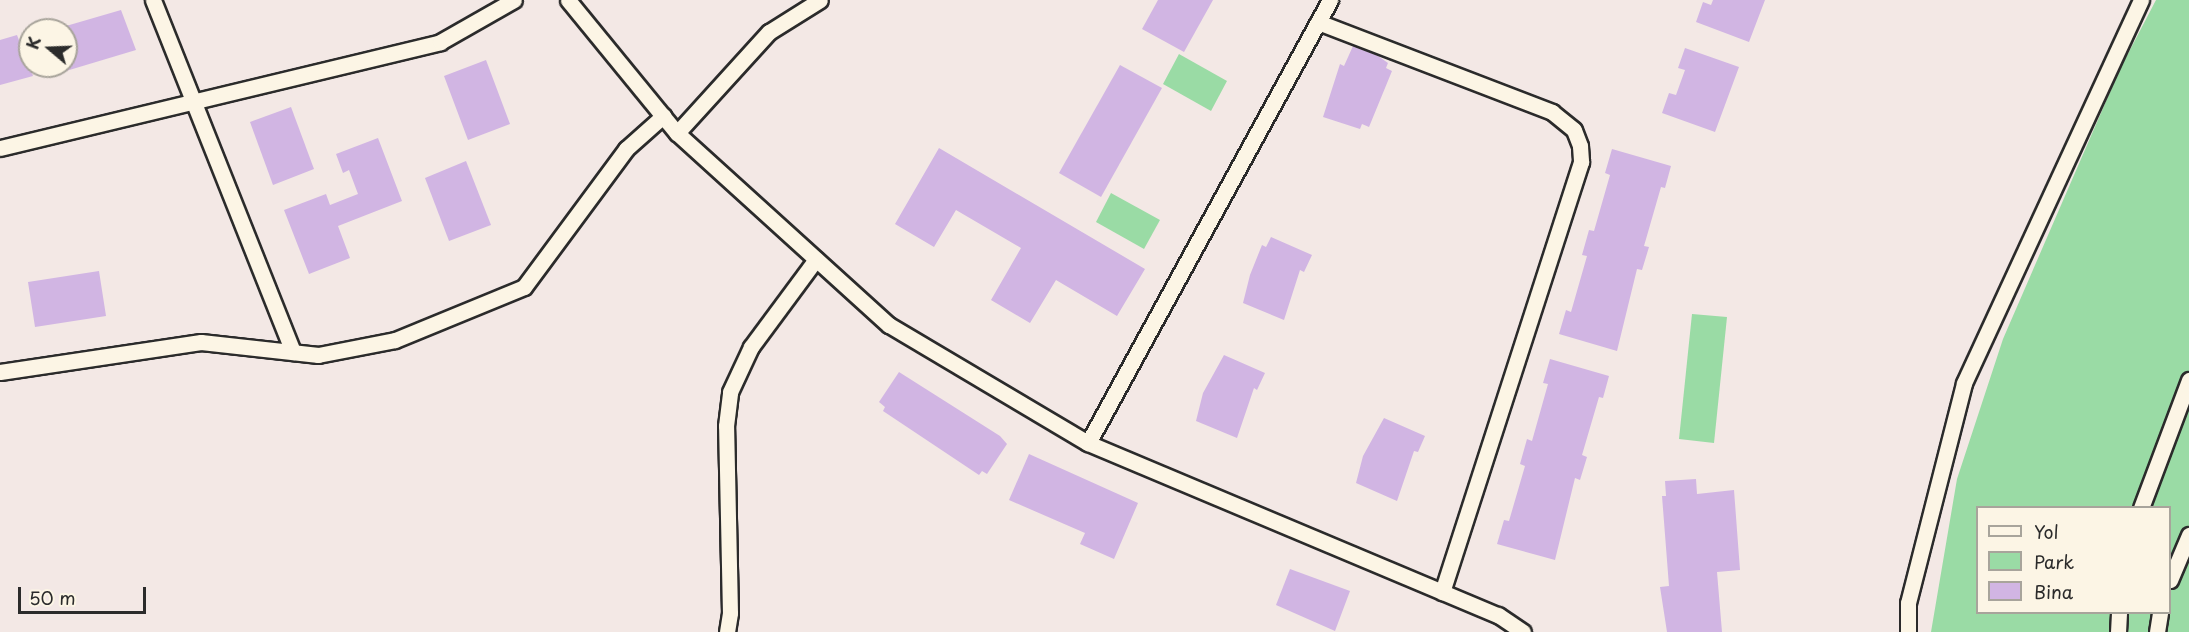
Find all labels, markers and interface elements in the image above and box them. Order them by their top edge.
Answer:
north arrow [18,18,78,78]
text: K [20,33,46,52]
legend [1976,506,2171,614]
text: Yol [2034,518,2059,545]
text: Park [2034,548,2074,575]
scale bar [21,575,148,613]
text: Bina [2034,578,2073,605]
text: 50 m [29,584,76,611]

